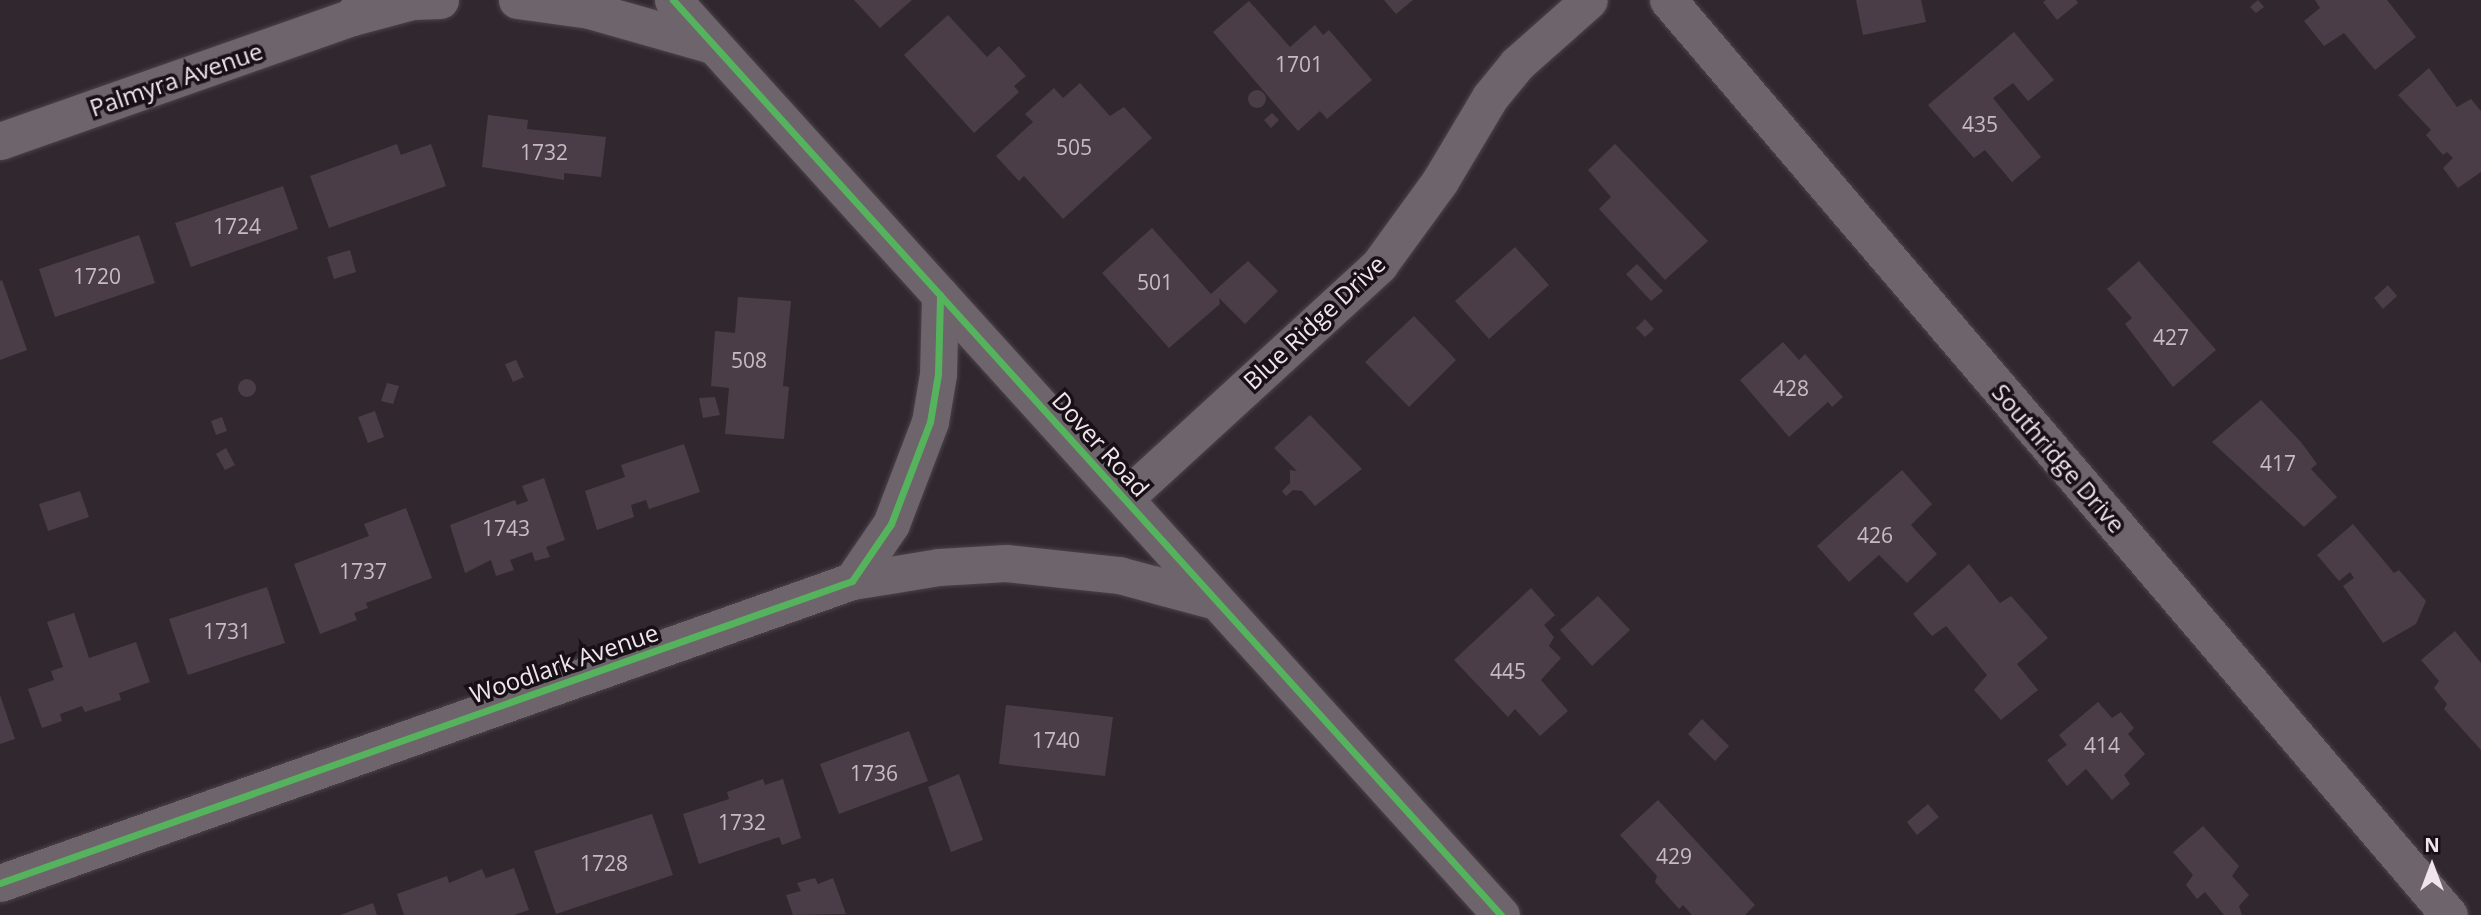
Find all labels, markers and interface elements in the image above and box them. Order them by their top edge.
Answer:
street label: Palmyra Avenue [86,36,266,122]
house number: 1701 [1275,51,1323,77]
house number: 435 [1962,111,1998,137]
house number: 505 [1056,134,1092,160]
house number: 1732 [520,139,568,165]
house number: 1724 [213,213,261,239]
street label: Blue Ridge Drive [1237,249,1391,395]
house number: 1720 [73,263,121,289]
house number: 501 [1137,269,1173,295]
house number: 427 [2153,324,2189,350]
house number: 508 [731,347,767,373]
house number: 428 [1773,375,1809,401]
street label: Southridge Drive [1987,378,2131,538]
street label: Dover Road [1047,386,1155,502]
house number: 417 [2260,450,2296,476]
house number: 1743 [482,515,530,541]
house number: 426 [1857,522,1893,548]
house number: 1737 [339,558,387,584]
street label: Woodlark Avenue [466,617,662,709]
house number: 1731 [203,618,251,644]
house number: 445 [1490,658,1526,684]
house number: 1740 [1032,727,1080,753]
house number: 414 [2084,732,2120,758]
house number: 1736 [850,760,898,786]
house number: 1732 [718,809,766,835]
north arrow [2397,831,2467,901]
text: N [2424,832,2440,858]
house number: 429 [1656,843,1692,869]
house number: 1728 [580,850,628,876]

